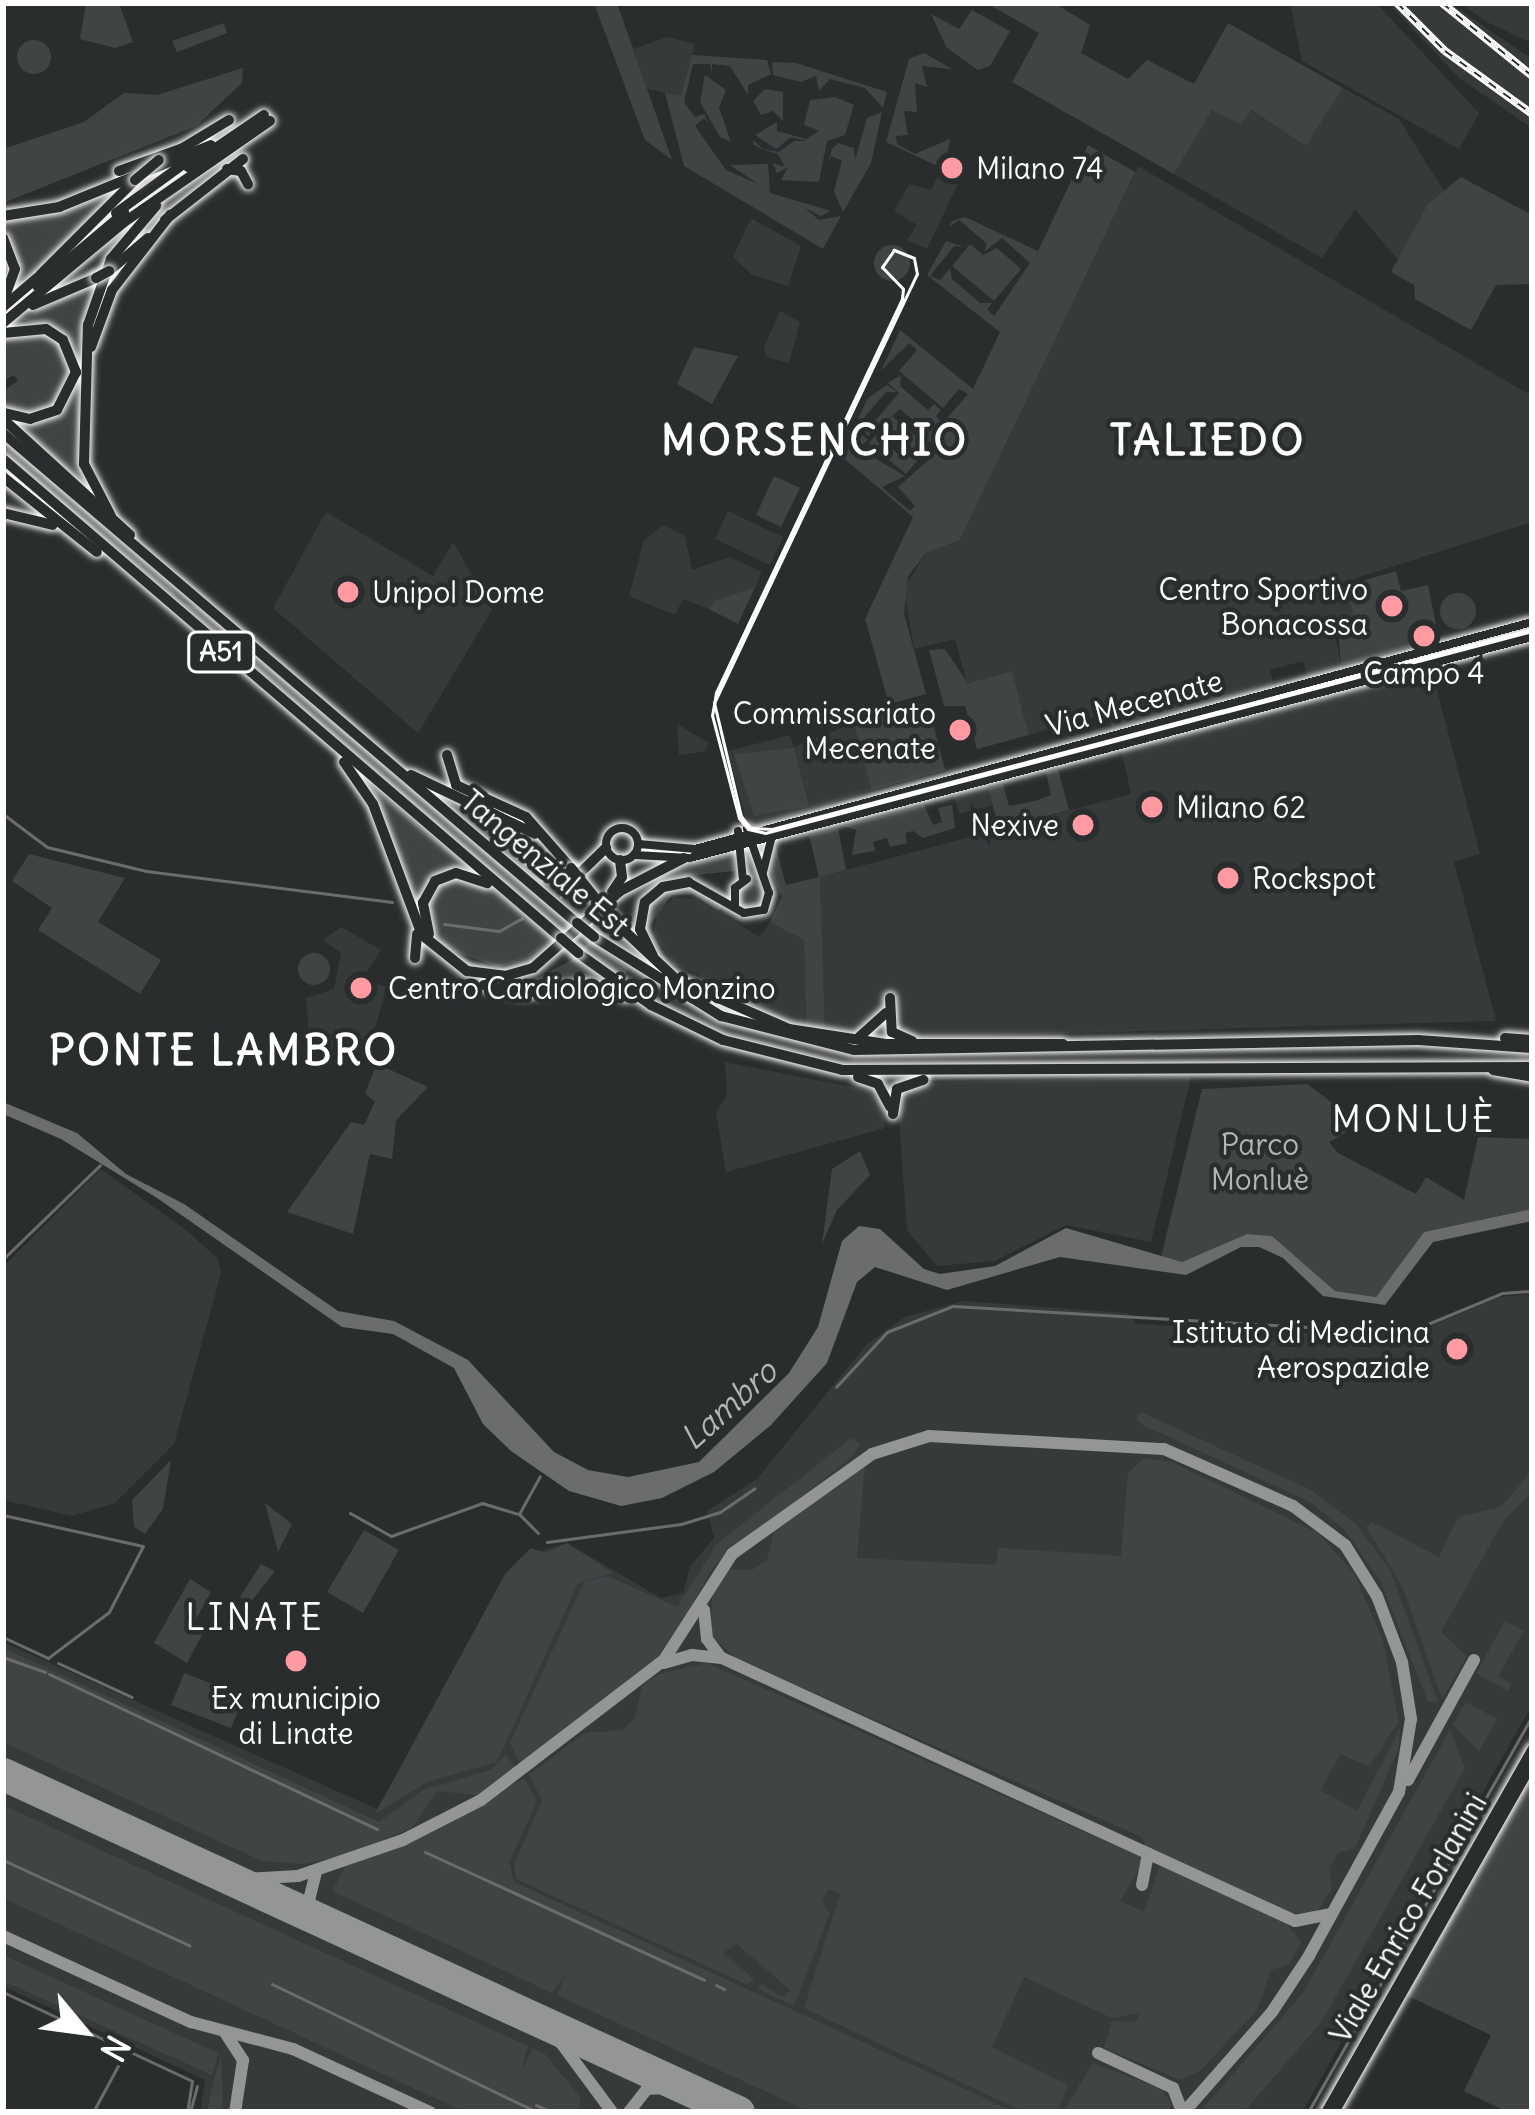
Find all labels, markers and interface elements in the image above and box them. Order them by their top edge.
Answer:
place label: Milano 74 [976,150,1104,186]
marker: Milano 74 [939,155,965,181]
district label: MORSENCHIO [661,415,969,465]
district label: TALIEDO [1110,415,1306,465]
place label: Centro Sportivo Bonacossa [1159,571,1368,642]
place label: Unipol Dome [372,574,545,610]
marker: Unipol Dome [335,579,361,605]
marker: Centro Sportivo Bonacossa [1379,593,1405,619]
marker: Campo 4 [1411,623,1437,649]
road number: A51 [185,631,257,673]
place label: Campo 4 [1363,655,1485,691]
street label: Via Mecenate [1042,662,1226,744]
place label: Commissariato Mecenate [733,695,936,766]
marker: Commissariato Mecenate [947,717,973,743]
street label: Tangenziale Est [454,782,636,944]
place label: Milano 62 [1176,789,1306,825]
marker: Milano 62 [1139,794,1165,820]
place label: Nexive [970,807,1059,843]
marker: Nexive [1070,812,1096,838]
place label: Rockspot [1252,860,1376,896]
marker: Rockspot [1215,865,1241,891]
place label: Centro Cardiologico Monzino [388,970,776,1006]
marker: Centro Cardiologico Monzino [345,972,377,1004]
district label: PONTE LAMBRO [49,1025,399,1075]
district label: MONLUÈ [1332,1098,1496,1142]
park label: Parco Monluè [1211,1126,1309,1196]
place label: Istituto di Medicina Aerospaziale [1172,1314,1430,1384]
marker: Istituto di Medicina Aerospaziale [1441,1333,1473,1365]
water label: Lambro [673,1352,785,1458]
district label: LINATE [185,1596,325,1640]
marker: Ex municipio di Linate [283,1648,309,1674]
place label: Ex municipio di Linate [211,1680,381,1750]
street label: Viale Enrico Forlanini [1322,1787,1494,2049]
north arrow [24,1971,144,2091]
text: N [92,2028,139,2069]

